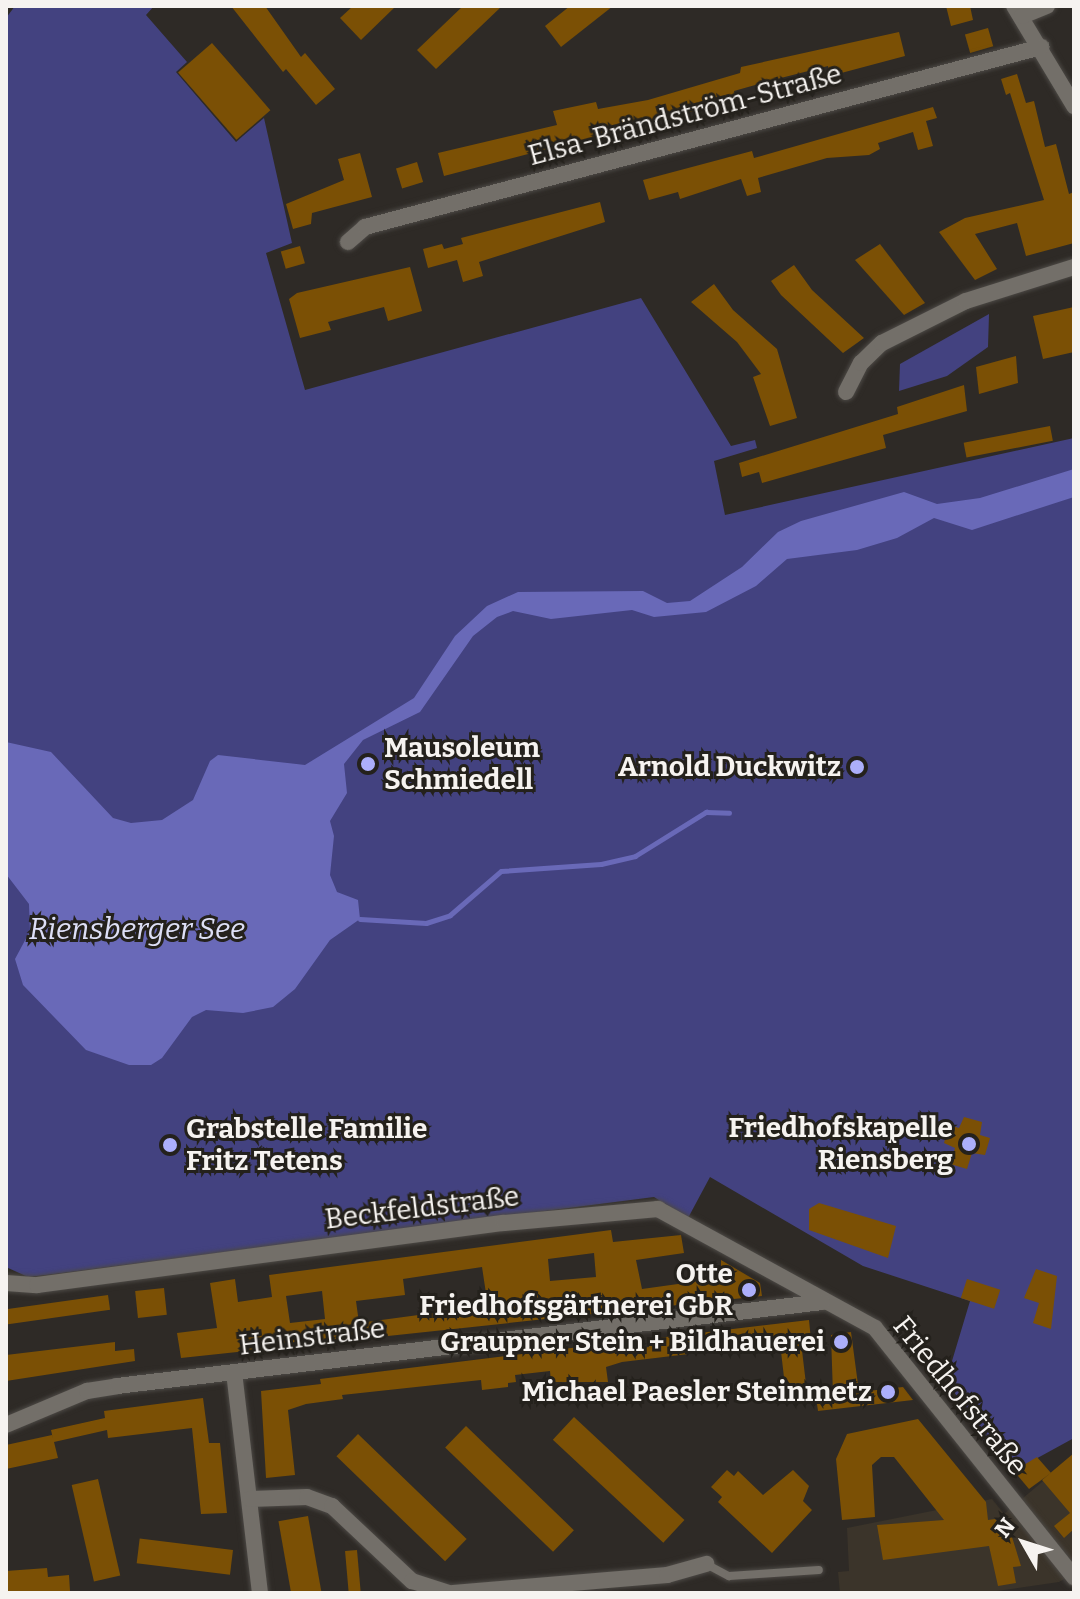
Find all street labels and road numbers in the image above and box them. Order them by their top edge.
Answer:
street label: Elsa-Brändström-Straße [525,57,845,173]
street label: Beckfeldstraße [323,1179,521,1237]
street label: Friedhofstraße [886,1310,1034,1482]
street label: Heinstraße [237,1311,387,1363]

